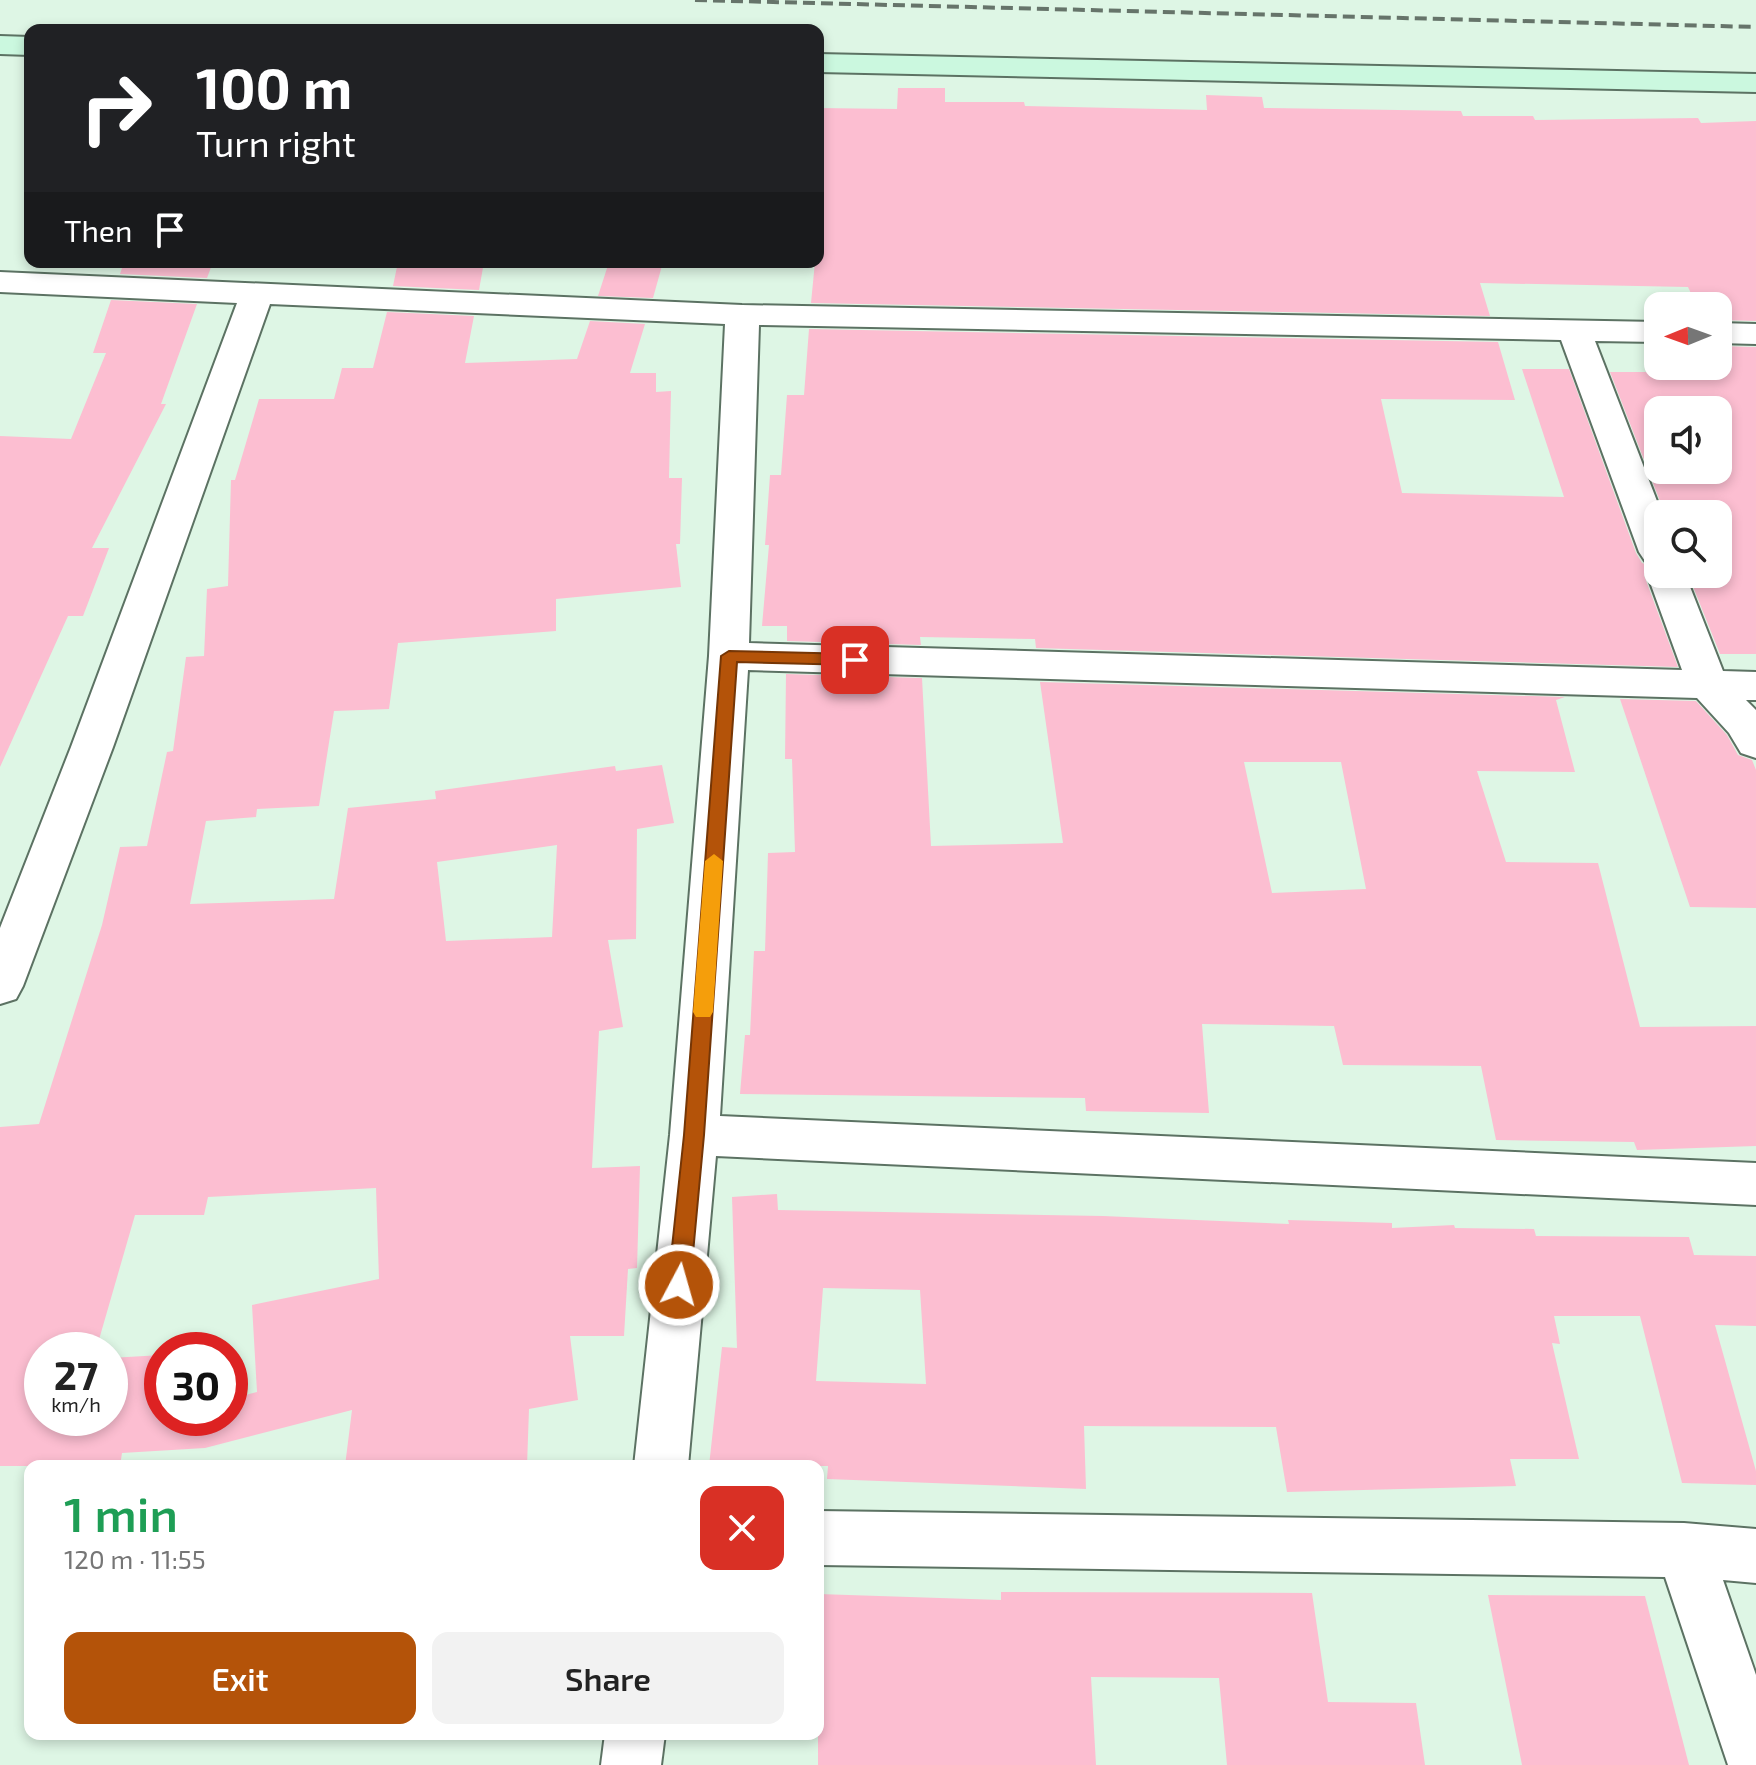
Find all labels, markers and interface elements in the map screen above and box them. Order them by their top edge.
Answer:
text: 100 m [196,53,352,120]
icon: right [64,56,168,160]
text: Turn right [196,121,356,164]
icon: arrive [148,208,192,252]
text: Then [64,212,132,248]
north arrow [1644,292,1732,380]
map controls [1644,292,1732,588]
button: sound [1644,396,1732,484]
button: search [1644,500,1732,588]
pin [821,626,889,694]
icon: arrive [833,638,877,682]
position arrow [637,1243,721,1327]
speed limit sign: 30 [144,1332,248,1436]
text: 27 [54,1350,98,1398]
text: km/h [51,1392,101,1416]
text: 1 min [64,1484,178,1542]
button: close [700,1486,784,1570]
text: 120 m · 11:55 [64,1543,206,1574]
button: Exit [64,1632,416,1724]
button: Share [432,1632,784,1724]

